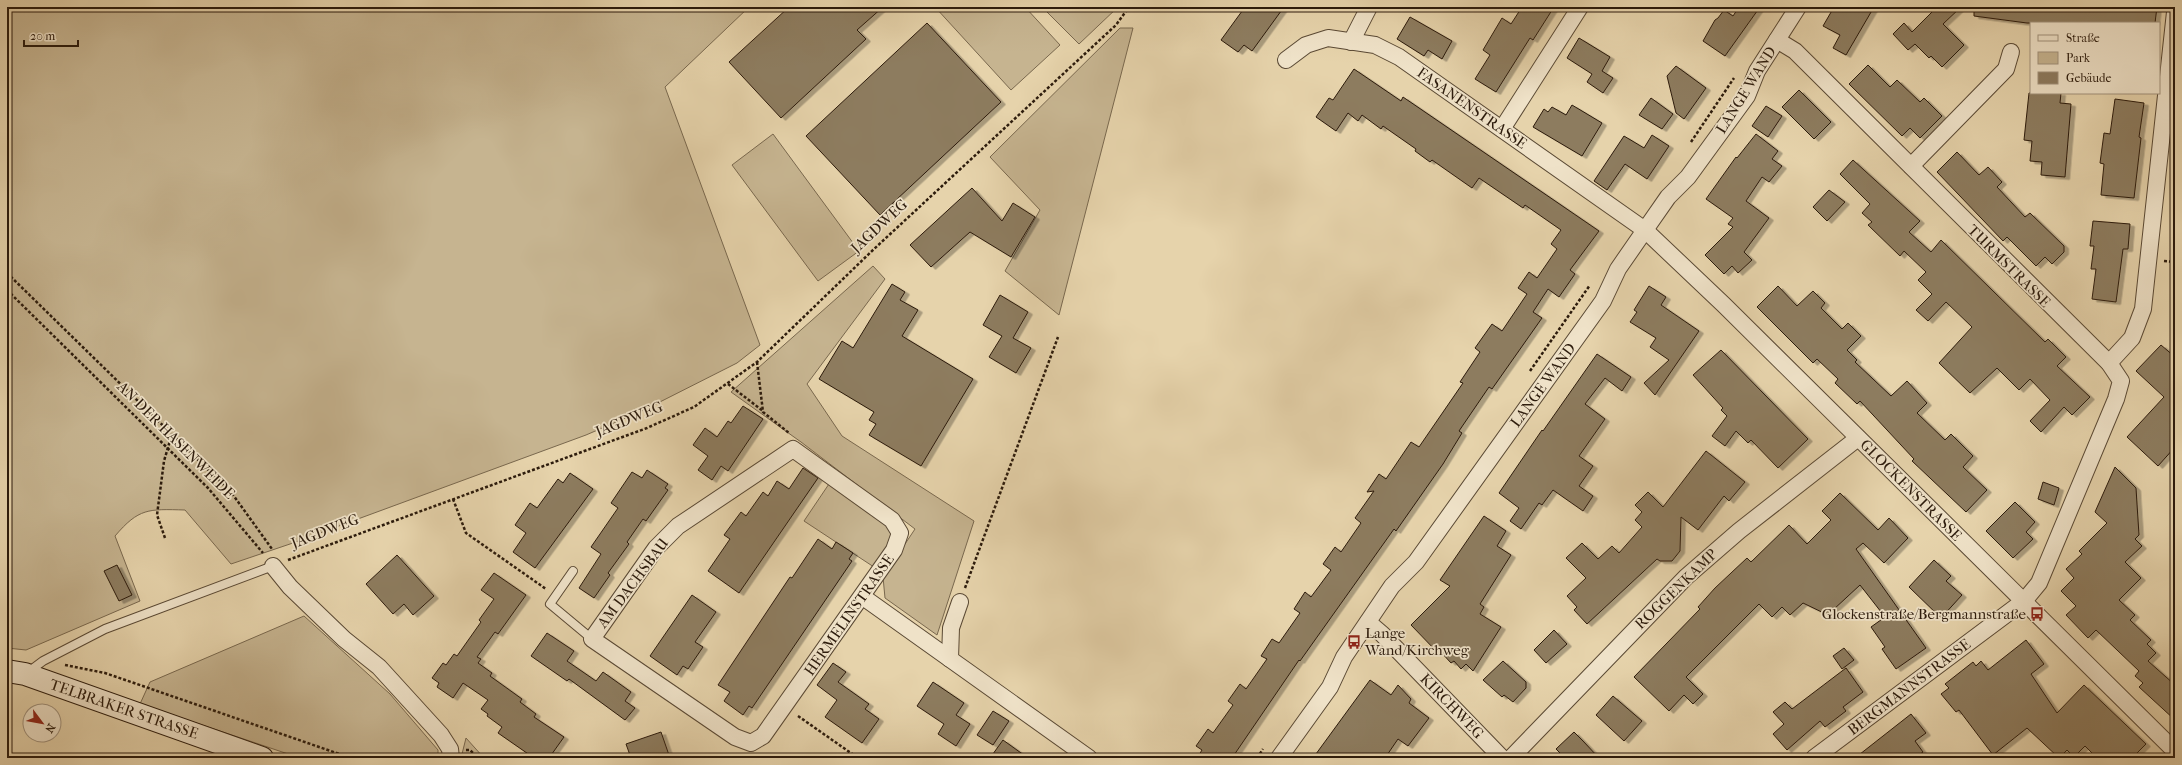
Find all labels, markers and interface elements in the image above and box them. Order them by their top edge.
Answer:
scale bar [24,22,78,48]
legend [2030,22,2160,94]
text: 20 m [30,29,55,43]
text: Straße [2066,31,2100,45]
street label: LANGE WAND [1712,43,1780,137]
text: Park [2066,51,2091,65]
street label: FASANENSTRASSE [1414,63,1530,153]
text: Gebäude [2066,71,2111,85]
street label: JAGDWEG [846,195,911,257]
street label: TURMSTRASSE [1964,221,2054,311]
street label: LANGE WAND [1506,339,1580,431]
street label: AN DER HASENWEIDE [113,377,239,503]
street label: JAGDWEG [592,397,666,441]
street label: GLOCKENSTRASSE [1857,436,1965,544]
street label: JAGDWEG [288,510,362,552]
street label: AM DACHSBAU [593,534,673,632]
street label: ROGGENKAMP [1631,545,1721,633]
street label: HERMELINSTRASSE [800,551,898,679]
place label: Glockenstraße/Bergmannstraße [1822,605,2027,623]
bus stop icon: Glockenstraße/Bergmannstraße [2029,606,2045,622]
place label: Lange Wand/Kirchweg [1364,624,1470,659]
bus stop icon: Lange Wand/Kirchweg [1346,634,1362,650]
street label: BERGMANNSTRASSE [1844,635,1974,739]
street label: KIRCHWEG [1416,670,1488,743]
street label: TELBRAKER STRASSE [47,675,201,743]
north arrow [22,703,62,743]
text: N [42,721,58,736]

